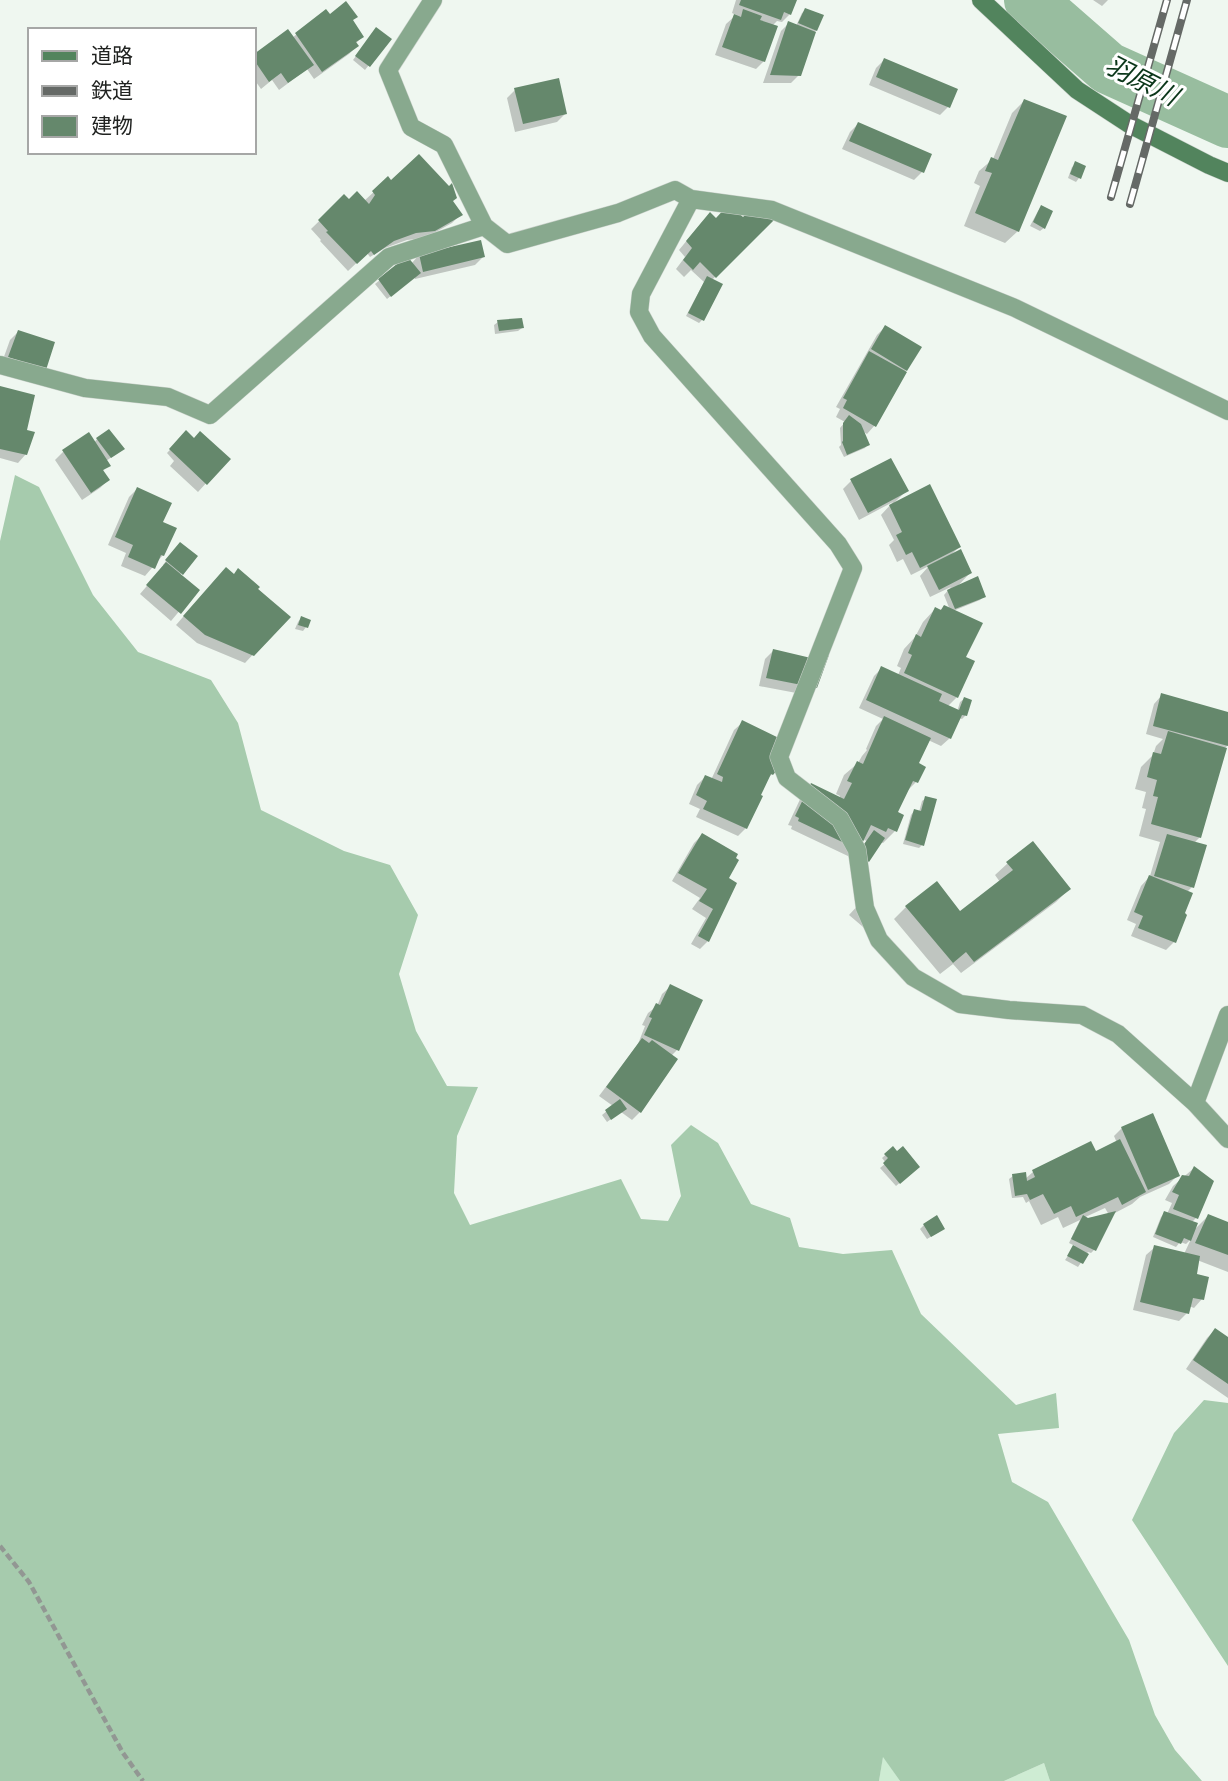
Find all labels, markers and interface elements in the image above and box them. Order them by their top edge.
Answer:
legend [28,28,256,154]
text: 道路 [91,42,133,69]
water label: 羽原川 [1100,48,1187,114]
text: 鉄道 [91,77,133,104]
text: 建物 [91,112,133,139]

